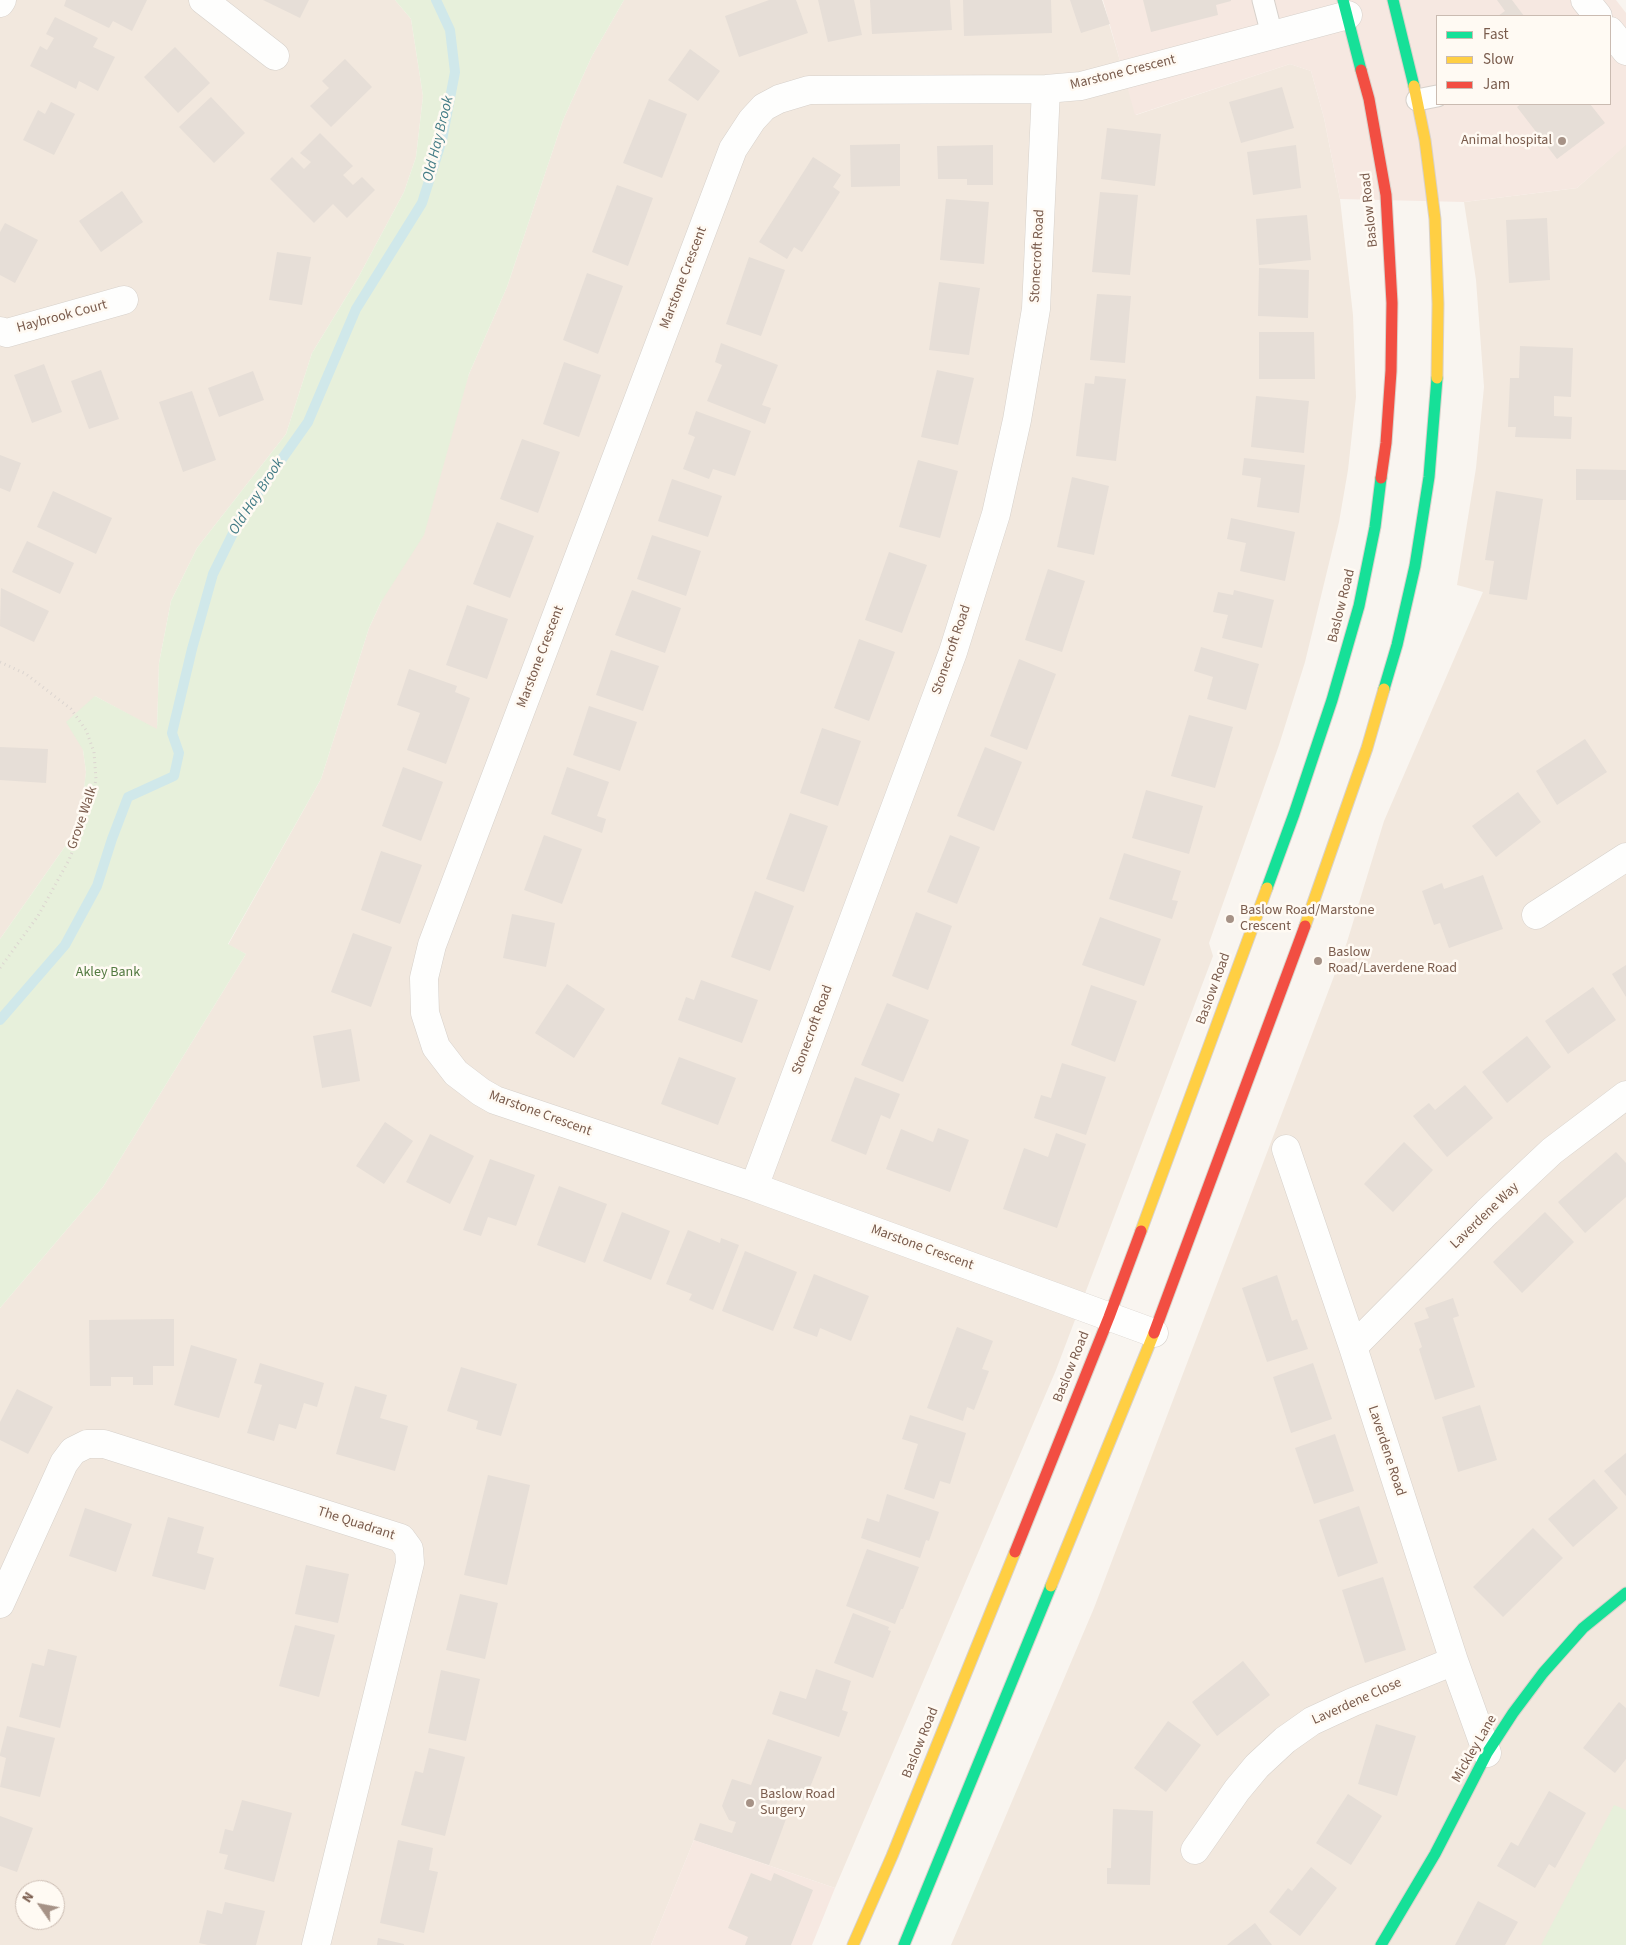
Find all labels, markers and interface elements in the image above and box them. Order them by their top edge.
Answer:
legend [1436,15,1611,105]
text: Fast [1483,24,1509,45]
text: Slow [1483,49,1514,70]
street label: Marstone Crescent [1069,52,1177,94]
text: Jam [1483,74,1510,95]
water label: Old Hay Brook [420,94,458,184]
place label: Animal hospital [1461,133,1552,149]
marker: Animal hospital [1556,135,1568,147]
street label: Baslow Road [1358,172,1382,248]
street label: Stonecroft Road [1027,209,1049,303]
street label: Marstone Crescent [657,225,711,331]
street label: Haybrook Court [15,297,109,337]
water label: Old Hay Brook [226,455,288,539]
street label: Baslow Road [1325,567,1359,645]
street label: Stonecroft Road [929,603,975,697]
street label: Marstone Crescent [514,604,568,710]
street label: Grove Walk [64,784,102,852]
place label: Baslow Road/Marstone Crescent [1240,903,1374,936]
marker: Baslow Road/Marstone Crescent [1224,913,1236,925]
place label: Baslow Road/Laverdene Road [1328,945,1457,978]
street label: Baslow Road [1193,951,1235,1027]
marker: Baslow Road/Laverdene Road [1312,955,1324,967]
park label: Akley Bank [76,965,140,981]
street label: Stonecroft Road [789,983,837,1077]
street label: Marstone Crescent [486,1088,594,1140]
street label: Laverdene Way [1447,1179,1523,1253]
street label: Marstone Crescent [868,1222,976,1274]
street label: Baslow Road [1050,1329,1094,1405]
street label: Laverdene Road [1363,1404,1409,1498]
street label: The Quadrant [315,1504,397,1544]
street label: Laverdene Close [1310,1675,1404,1729]
street label: Baslow Road [899,1705,943,1781]
street label: Mickley Lane [1449,1712,1501,1786]
place label: Baslow Road Surgery [760,1787,835,1820]
marker: Baslow Road Surgery [744,1797,756,1809]
north arrow [15,1880,65,1930]
text: N [17,1888,39,1907]

